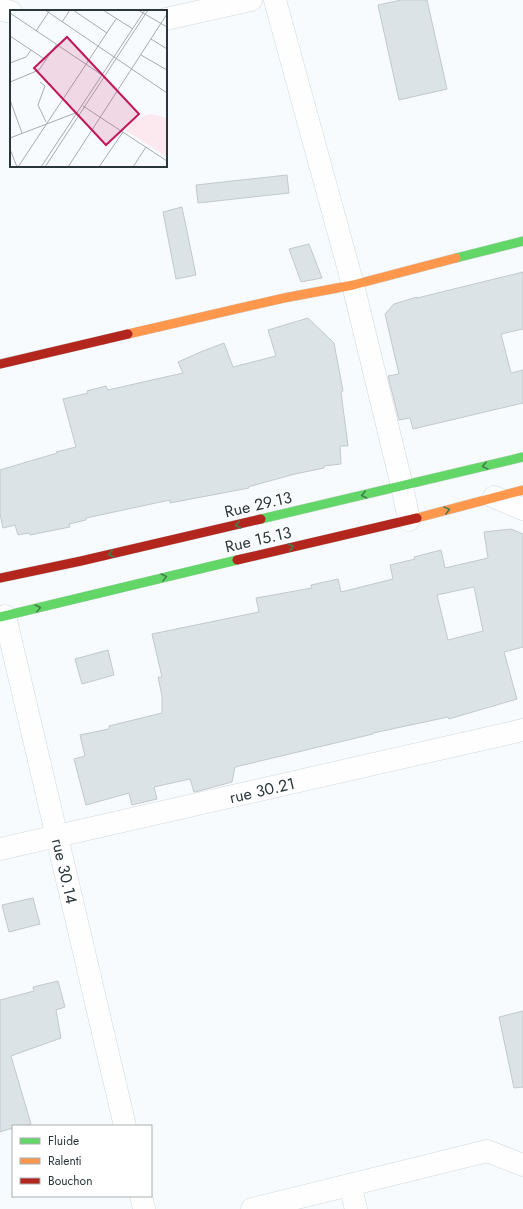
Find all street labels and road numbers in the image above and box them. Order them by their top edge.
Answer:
street label: Rue 29.13 [222,486,294,523]
street label: Rue 15.13 [223,521,294,558]
street label: rue 30.21 [227,772,297,809]
street label: rue 30.14 [46,836,83,906]

